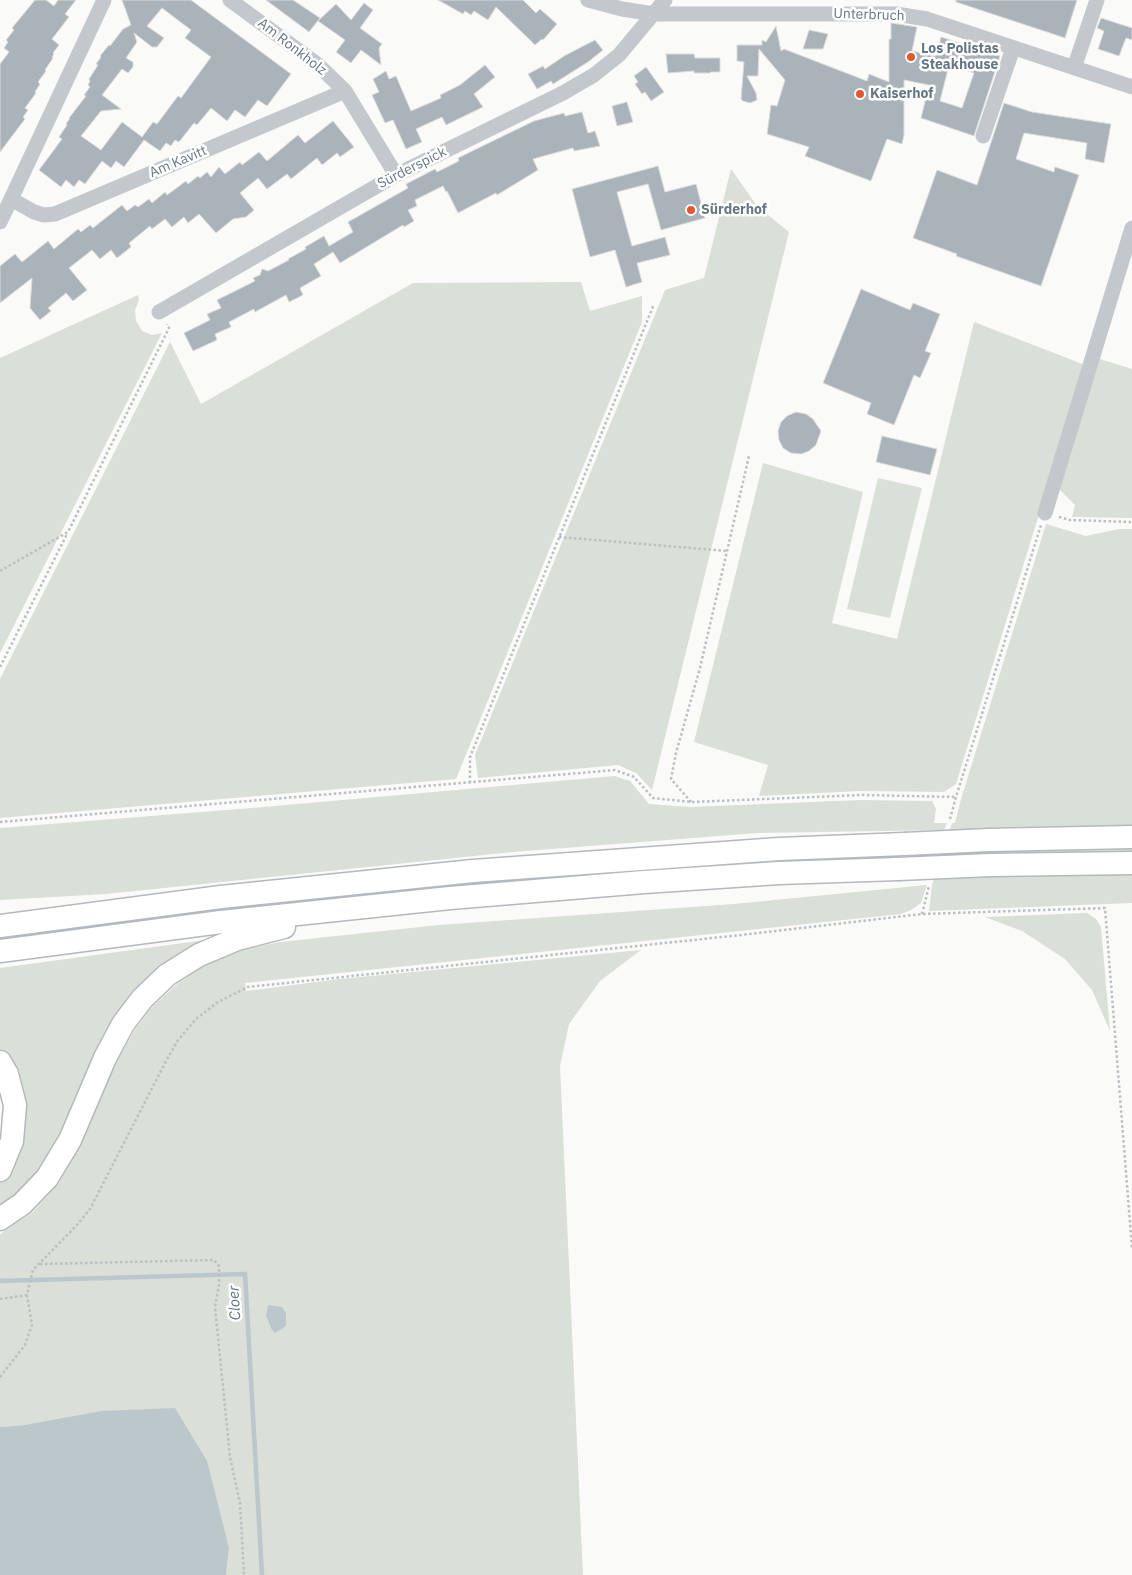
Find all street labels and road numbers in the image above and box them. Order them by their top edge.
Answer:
street label: Unterbruch [833,5,905,25]
street label: Am Ronkholz [254,15,330,79]
street label: Am Kavitt [147,142,209,182]
street label: Sürderspick [375,144,449,192]

